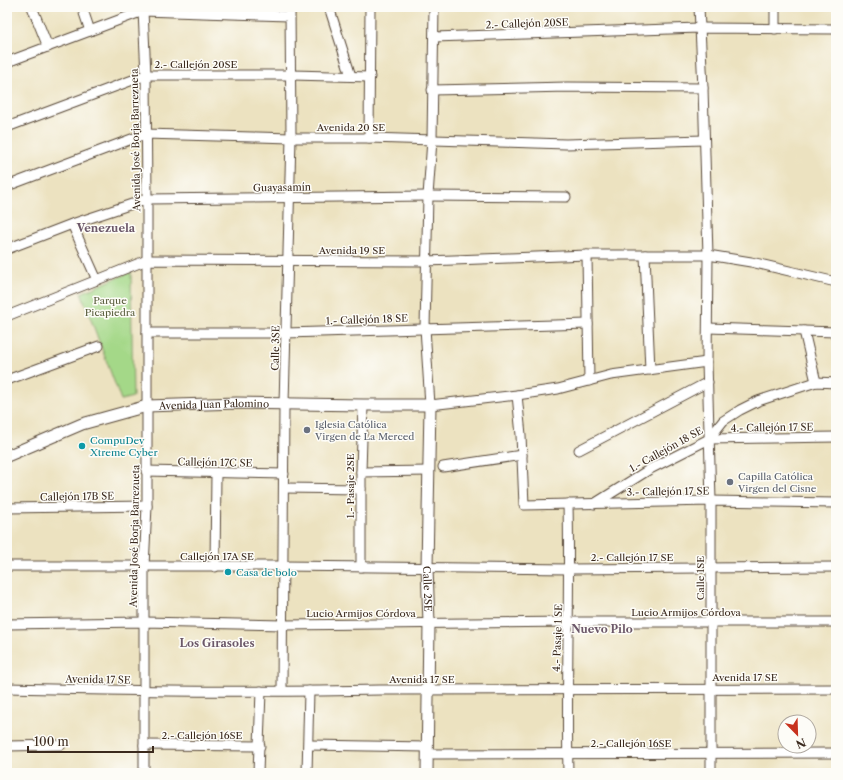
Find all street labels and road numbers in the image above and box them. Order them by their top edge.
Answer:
street label: 2.- Callejón 20SE [485,16,569,31]
street label: 2.- Callejón 20SE [155,58,238,71]
street label: Avenida José Borja Barrezueta [128,68,143,212]
street label: Avenida 20 SE [316,121,385,134]
street label: Guayasamín [253,180,312,195]
street label: Avenida 19 SE [318,244,385,257]
street label: 1.- Callejón 18 SE [326,312,408,327]
street label: Calle 3SE [269,325,282,371]
street label: Avenida Juan Palomino [158,397,269,413]
street label: 4.- Callejón 17 SE [731,420,814,435]
street label: 1.- Callejón 18 SE [627,424,705,475]
street label: 1.- Pasaje 2SE [344,453,357,519]
street label: Callejón 17C SE [177,455,253,470]
street label: Avenida José Borja Barrezueta [127,464,142,608]
street label: 3.- Callejón 17 SE [627,484,709,499]
street label: Callejón 17B SE [40,489,114,504]
street label: Callejón 17A SE [180,550,254,563]
street label: 2.- Callejón 17 SE [591,551,673,564]
street label: Calle 1SE [694,556,707,600]
street label: Calle 2SE [420,566,435,612]
street label: 4.- Pasaje 1 SE [550,604,565,672]
street label: Lucio Armijos Córdova [631,606,742,619]
street label: Lucio Armijos Córdova [306,607,417,620]
street label: Avenida 17 SE [711,671,778,684]
street label: Avenida 17 SE [64,672,131,687]
street label: Avenida 17 SE [388,673,455,686]
street label: 2.- Callejón 16SE [162,729,243,742]
street label: 2.- Callejón 16SE [591,737,672,750]

